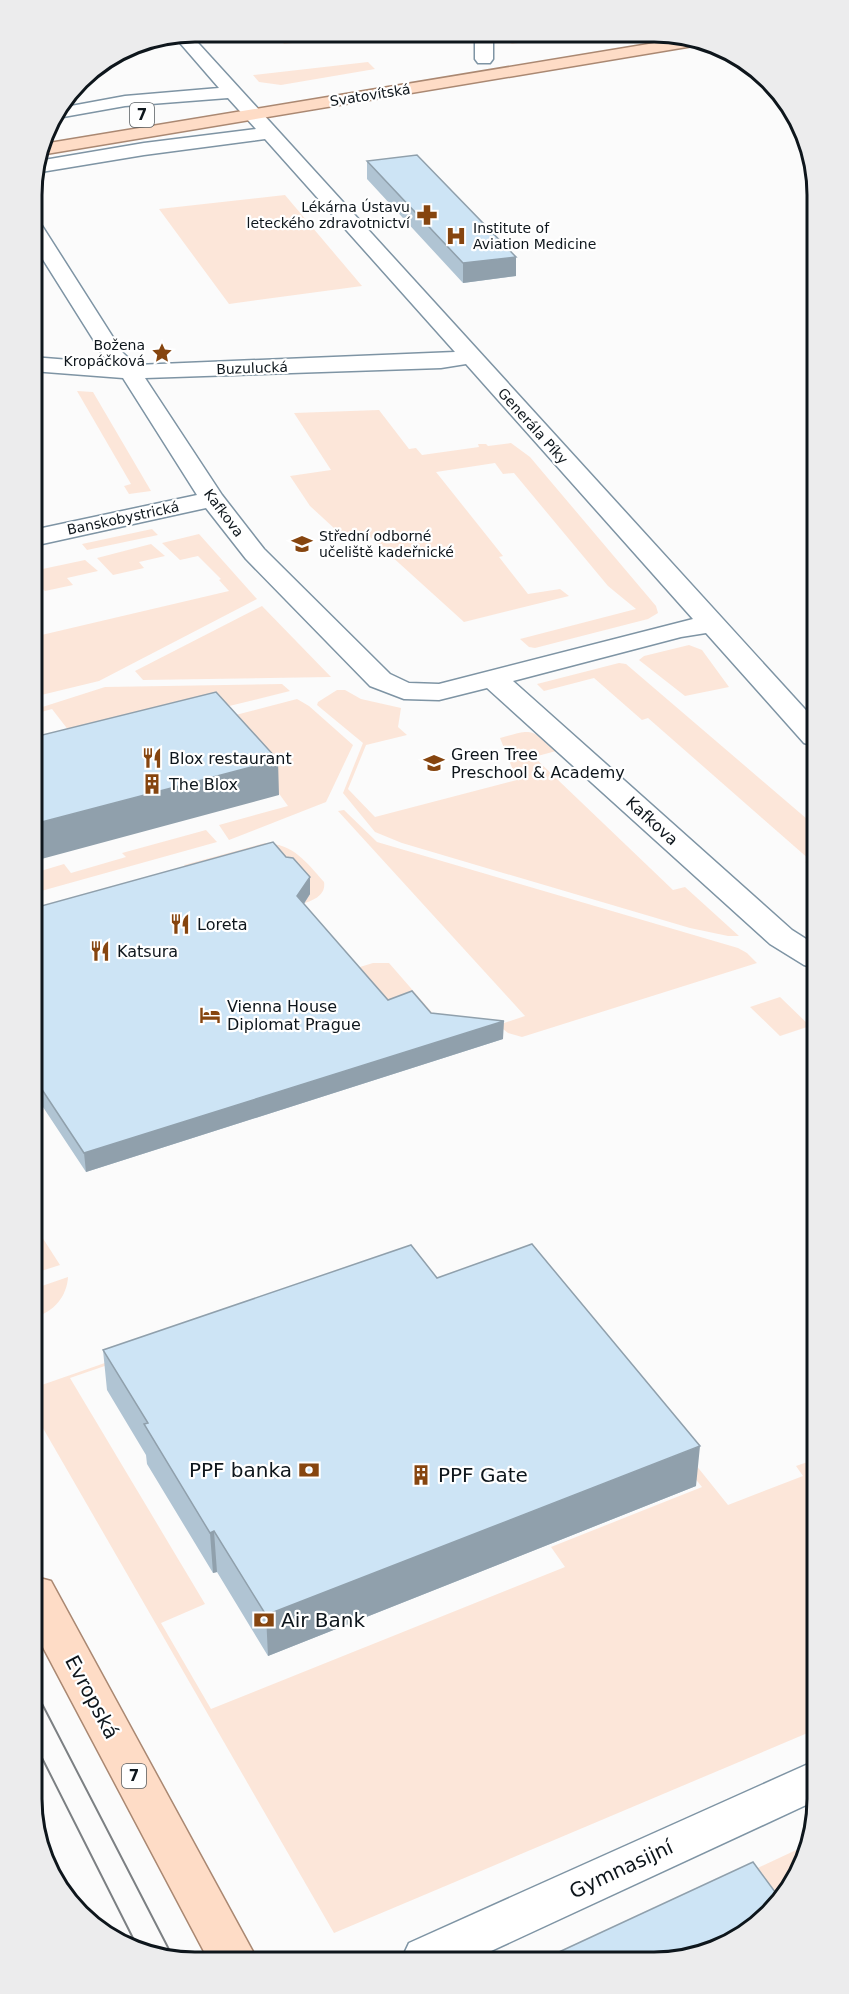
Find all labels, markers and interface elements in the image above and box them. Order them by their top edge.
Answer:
street label: Svatovítská [329,81,411,109]
road number: 7 [130,103,154,127]
place label: Lékárna Ústavu leteckého zdravotnictví [247,198,411,231]
pharmacy icon: Lékárna Ústavu leteckého zdravotnictví [415,203,439,227]
place label: Institute of Aviation Medicine [473,220,596,252]
hospital icon: Institute of Aviation Medicine [444,224,468,248]
place label: Božena Kropáčková [64,337,145,369]
place icon: Božena Kropáčková [150,341,174,365]
street label: Buzulucká [216,359,288,377]
street label: Generála Píky [495,385,571,467]
street label: Kafkova [201,486,247,540]
street label: Banskobystrická [65,498,181,538]
place label: Střední odborné učeliště kadeřnické [319,528,454,560]
school or university icon: Střední odborné učeliště kadeřnické [290,532,314,556]
place label: Green Tree Preschool & Academy [451,745,625,782]
restaurant icon: Blox restaurant [140,746,164,770]
place label: Blox restaurant [169,749,292,768]
school or university icon: Green Tree Preschool & Academy [422,751,446,775]
building icon: The Blox [140,772,164,796]
place label: The Blox [168,775,238,794]
street label: Kafkova [622,793,682,849]
restaurant icon: Loreta [168,912,192,936]
place label: Loreta [197,915,248,934]
restaurant icon: Katsura [88,939,112,963]
place label: Katsura [117,942,178,961]
place label: Vienna House Diplomat Prague [227,997,361,1034]
hotel icon: Vienna House Diplomat Prague [198,1003,222,1027]
place label: PPF banka [189,1458,292,1482]
bank icon: PPF banka [297,1458,321,1482]
building icon: PPF Gate [409,1463,433,1487]
place label: PPF Gate [438,1463,528,1487]
bank icon: Air Bank [252,1608,276,1632]
place label: Air Bank [281,1608,365,1632]
street label: Evropská [60,1651,124,1743]
road number: 7 [122,1764,146,1788]
street label: Gymnasijní [565,1834,678,1903]

